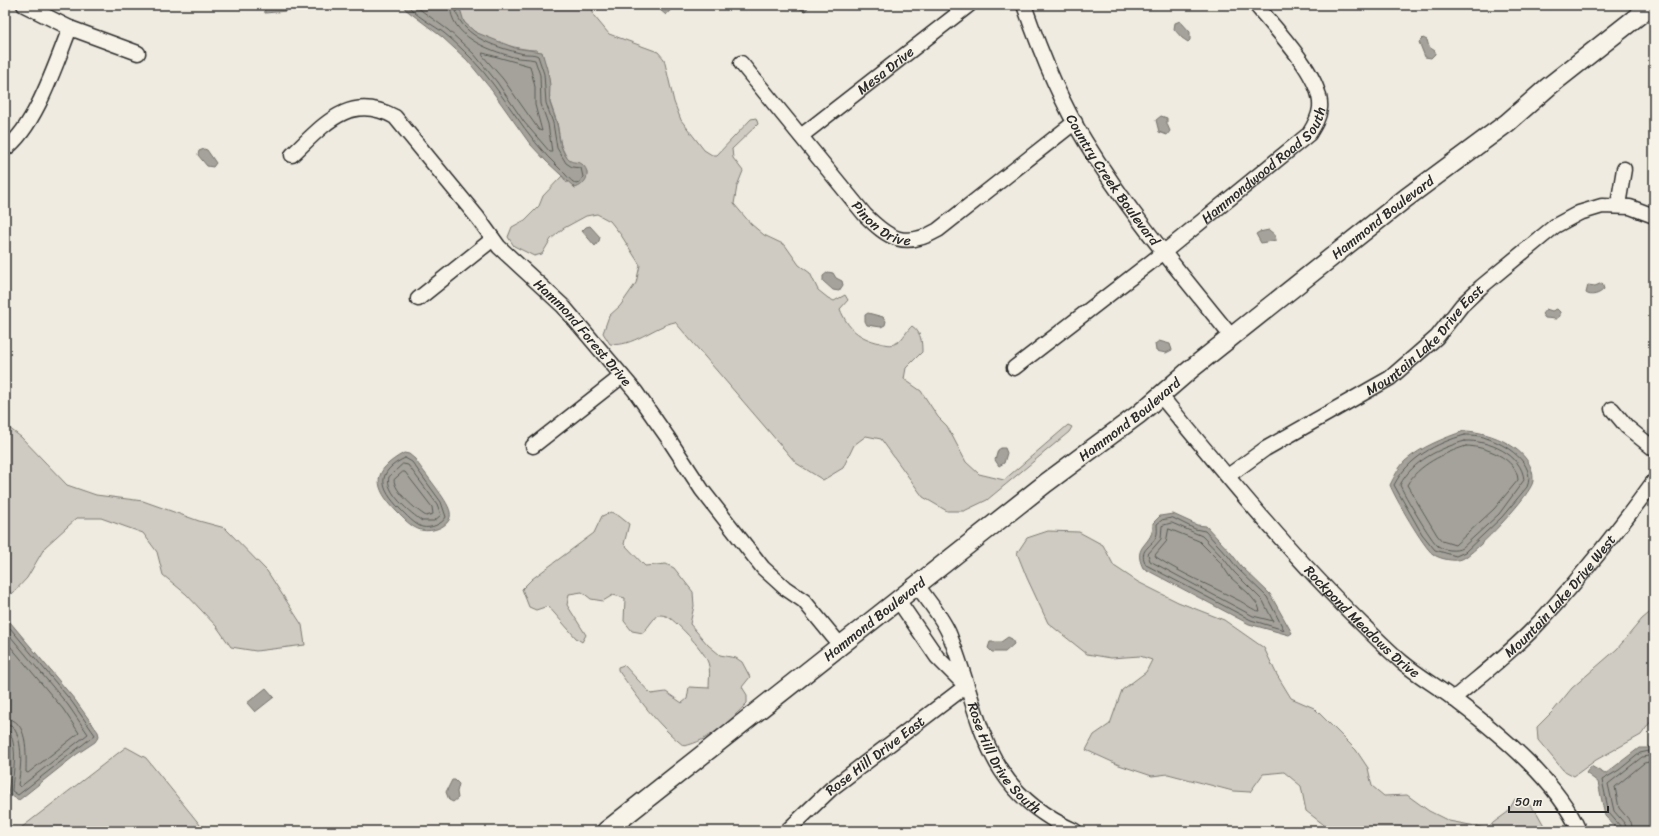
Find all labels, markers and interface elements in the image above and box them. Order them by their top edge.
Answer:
street label: Mesa Drive [851,40,920,101]
street label: Hammondwood Road South [1196,105,1333,230]
street label: Country Creek Boulevard [1059,109,1167,253]
street label: Hammond Boulevard [1326,168,1441,266]
street label: Pinon Drive [845,195,911,253]
street label: Hammond Forest Drive [527,272,638,392]
street label: Mountain Lake Drive East [1361,278,1490,402]
street label: Hammond Boulevard [1073,370,1188,468]
street label: Mountain Lake Drive West [1498,529,1623,664]
street label: Rockpond Meadows Drive [1298,559,1425,685]
street label: Hammond Boulevard [818,570,933,668]
street label: Rose Hill Drive South [960,699,1047,821]
street label: Rose Hill Drive East [819,709,931,802]
scale bar [1509,788,1608,814]
text: 50 m [1515,791,1542,813]

